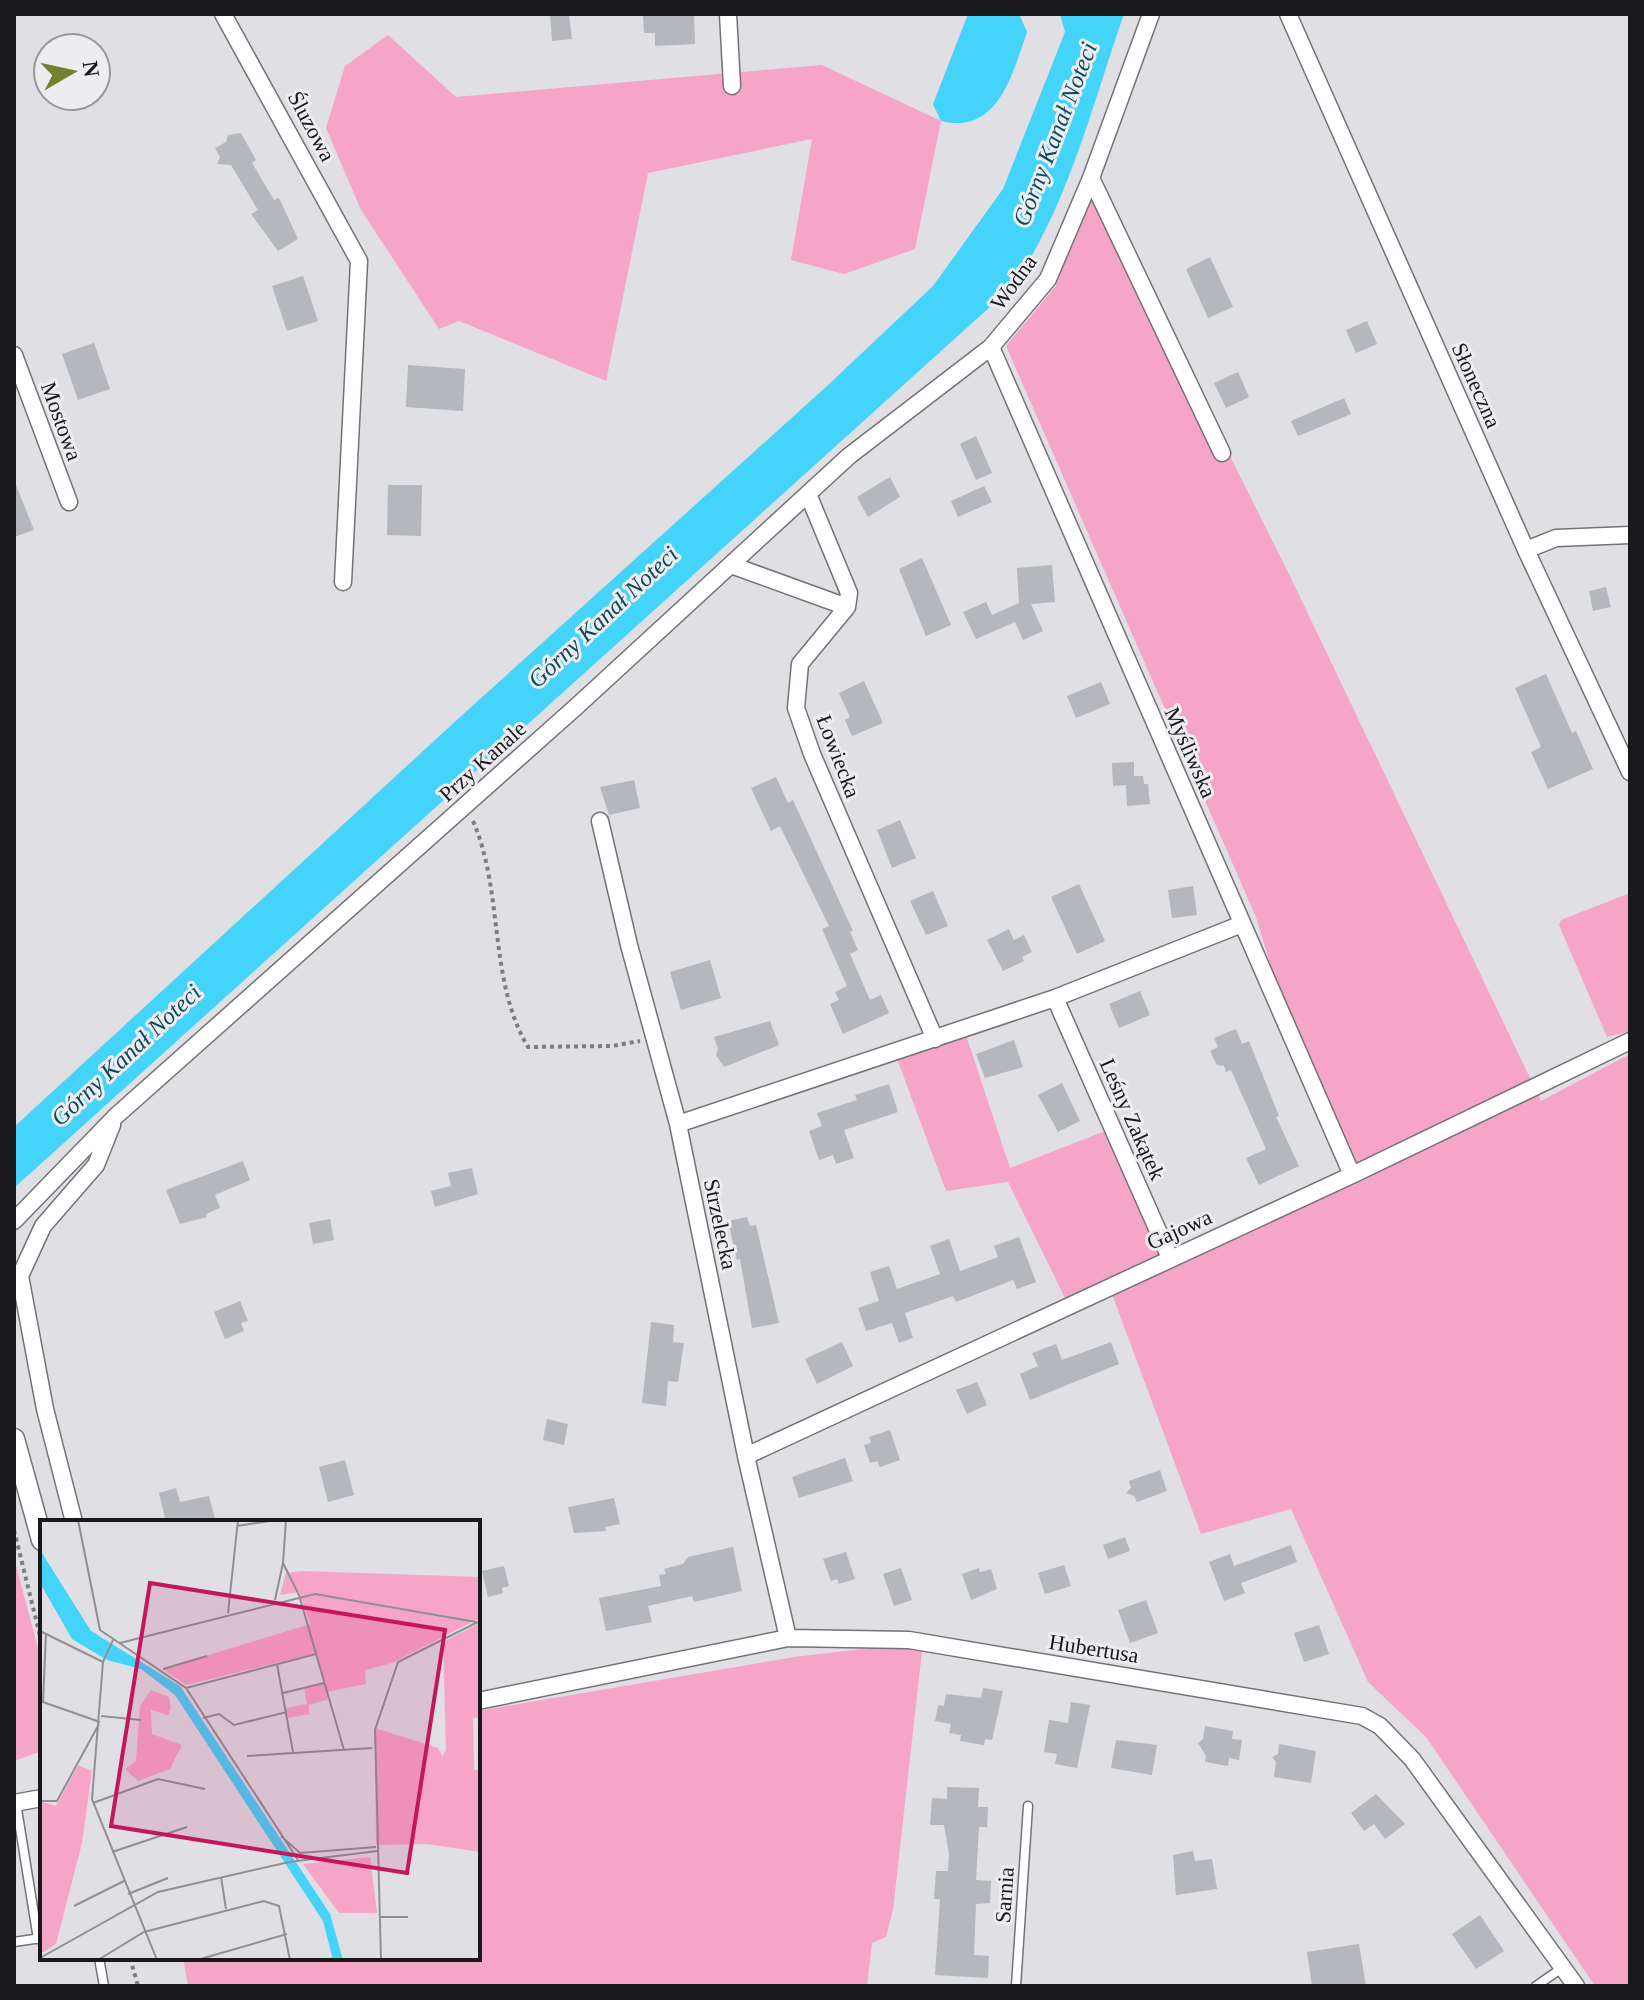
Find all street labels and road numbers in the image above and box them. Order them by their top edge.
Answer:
street label: Śluzowa [283,87,340,166]
street label: Wodna [985,250,1042,315]
street label: Słoneczna [1447,339,1506,432]
street label: Mostowa [36,378,87,464]
street label: Myśliwska [1159,703,1222,802]
street label: Łowiecka [811,711,866,801]
street label: Przy Kanale [434,716,531,807]
street label: Leśny Zakątek [1095,1055,1170,1184]
street label: Strzelecka [699,1177,742,1272]
street label: Gajowa [1143,1204,1216,1255]
street label: Hubertusa [1047,1629,1141,1668]
street label: Sarnia [990,1866,1019,1924]

